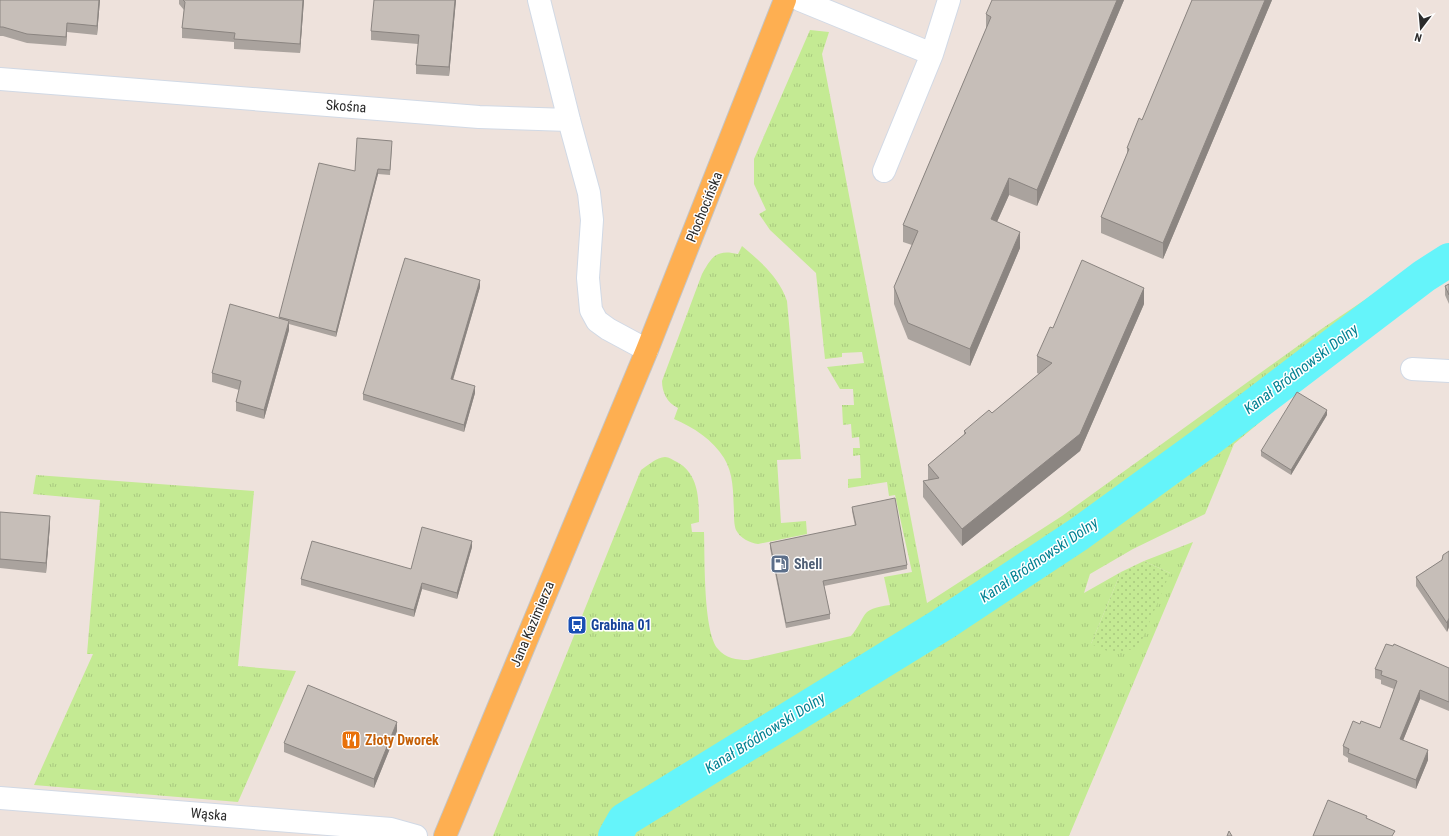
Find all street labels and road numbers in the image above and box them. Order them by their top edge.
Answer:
street label: Skośna [325,97,367,115]
street label: Płochocińska [683,170,725,244]
street label: Jana Kazimierza [507,579,557,669]
street label: Wąska [190,804,228,824]

